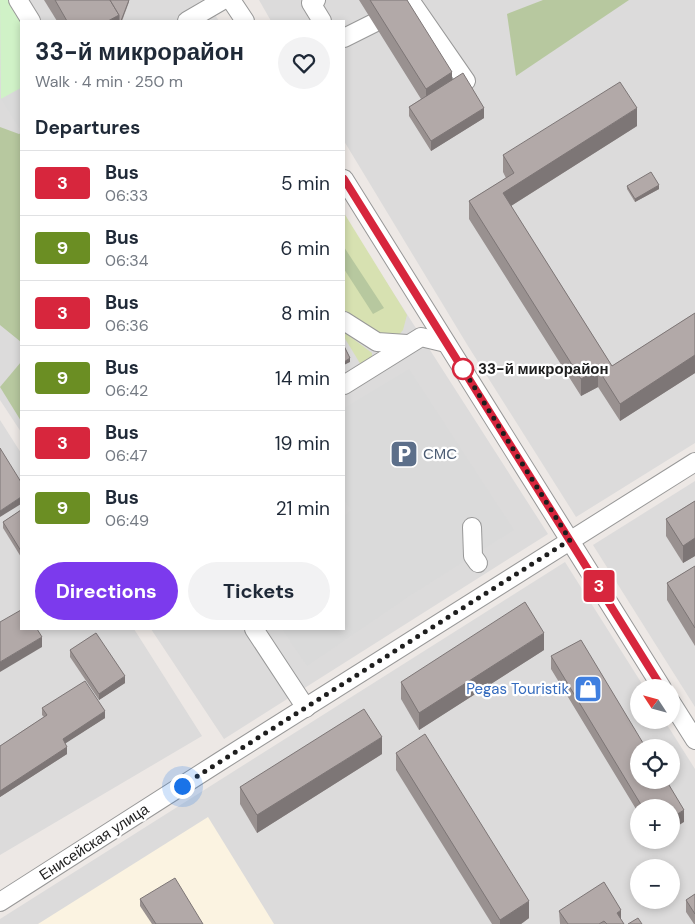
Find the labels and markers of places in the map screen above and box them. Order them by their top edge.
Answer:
marker: 33-й микрорайон [452,358,474,380]
place label: 33-й микрорайон [478,359,609,379]
parking icon: СМС [389,439,419,469]
place label: СМС [423,444,457,464]
shop icon: Pegas Touristik [573,674,603,704]
place label: Pegas Touristik [466,679,569,699]

